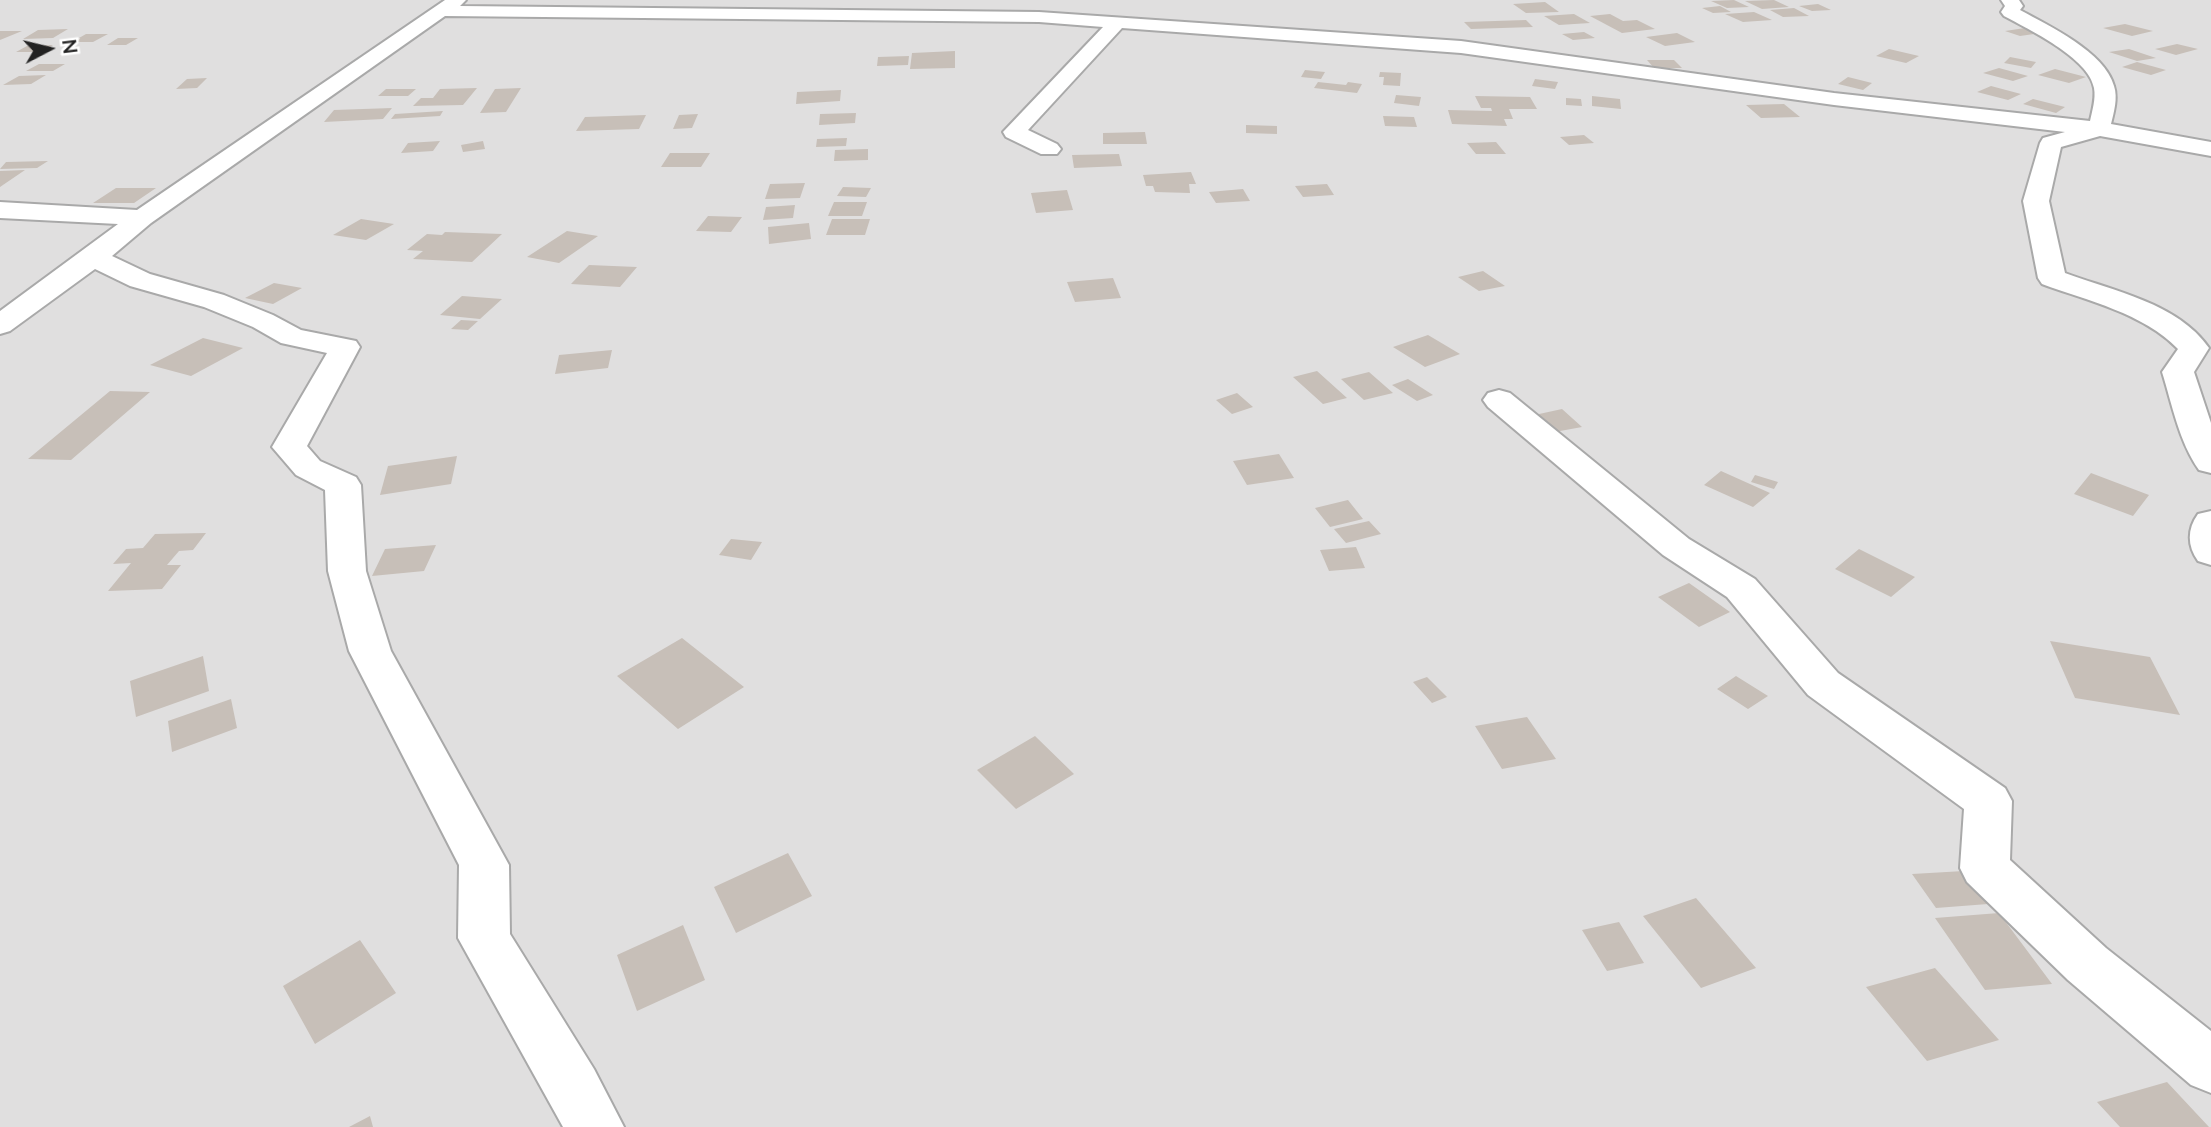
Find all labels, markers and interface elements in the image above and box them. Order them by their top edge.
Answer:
north arrow [14,14,84,84]
text: N [58,38,83,55]

